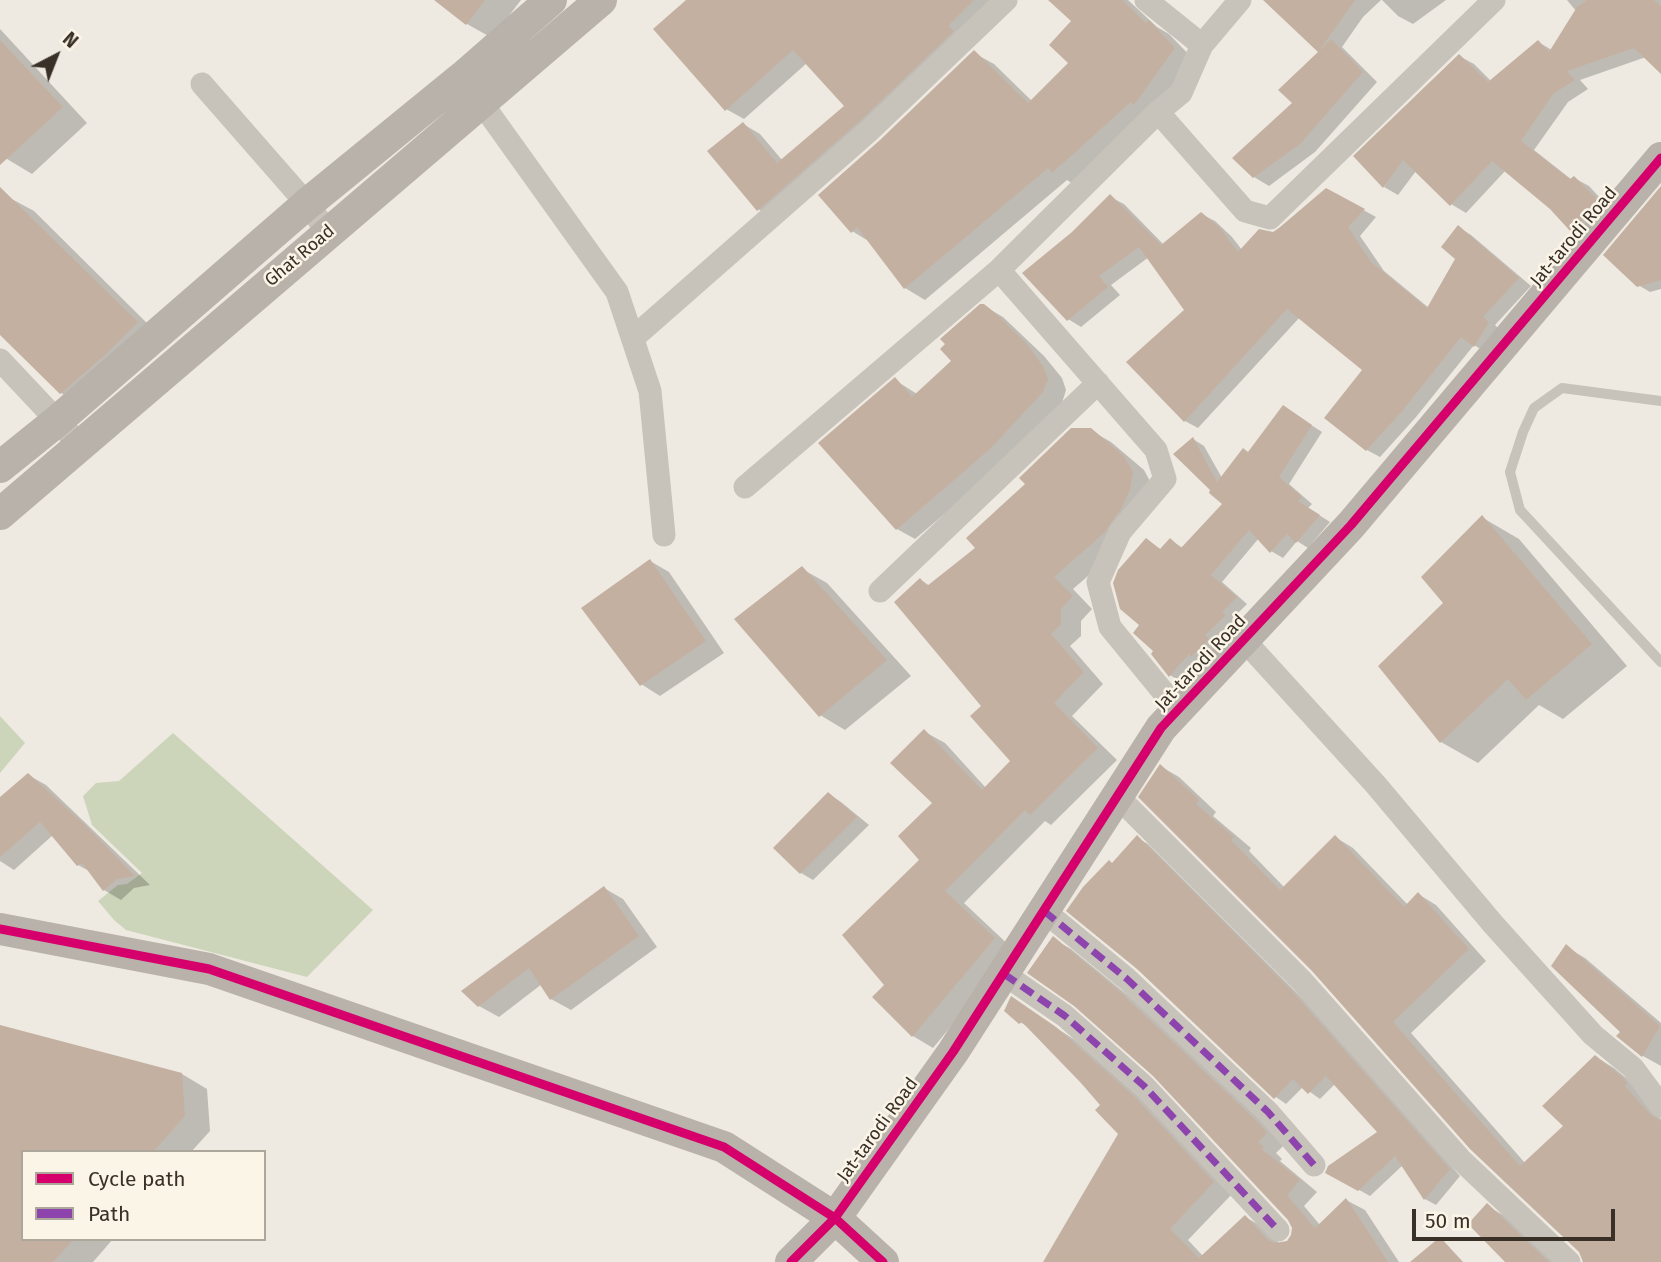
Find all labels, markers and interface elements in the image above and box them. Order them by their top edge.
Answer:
north arrow [21,21,91,91]
text: N [58,27,83,53]
street label: Jat-tarodi Road [1526,183,1622,291]
street label: Ghat Road [261,221,339,291]
street label: Jat-tarodi Road [1151,611,1251,715]
street label: Jat-tarodi Road [833,1074,923,1186]
legend [21,1150,266,1241]
text: Cycle path [88,1166,186,1192]
scale bar [1416,1196,1619,1240]
text: Path [88,1201,130,1227]
text: 50 m [1425,1208,1471,1234]

